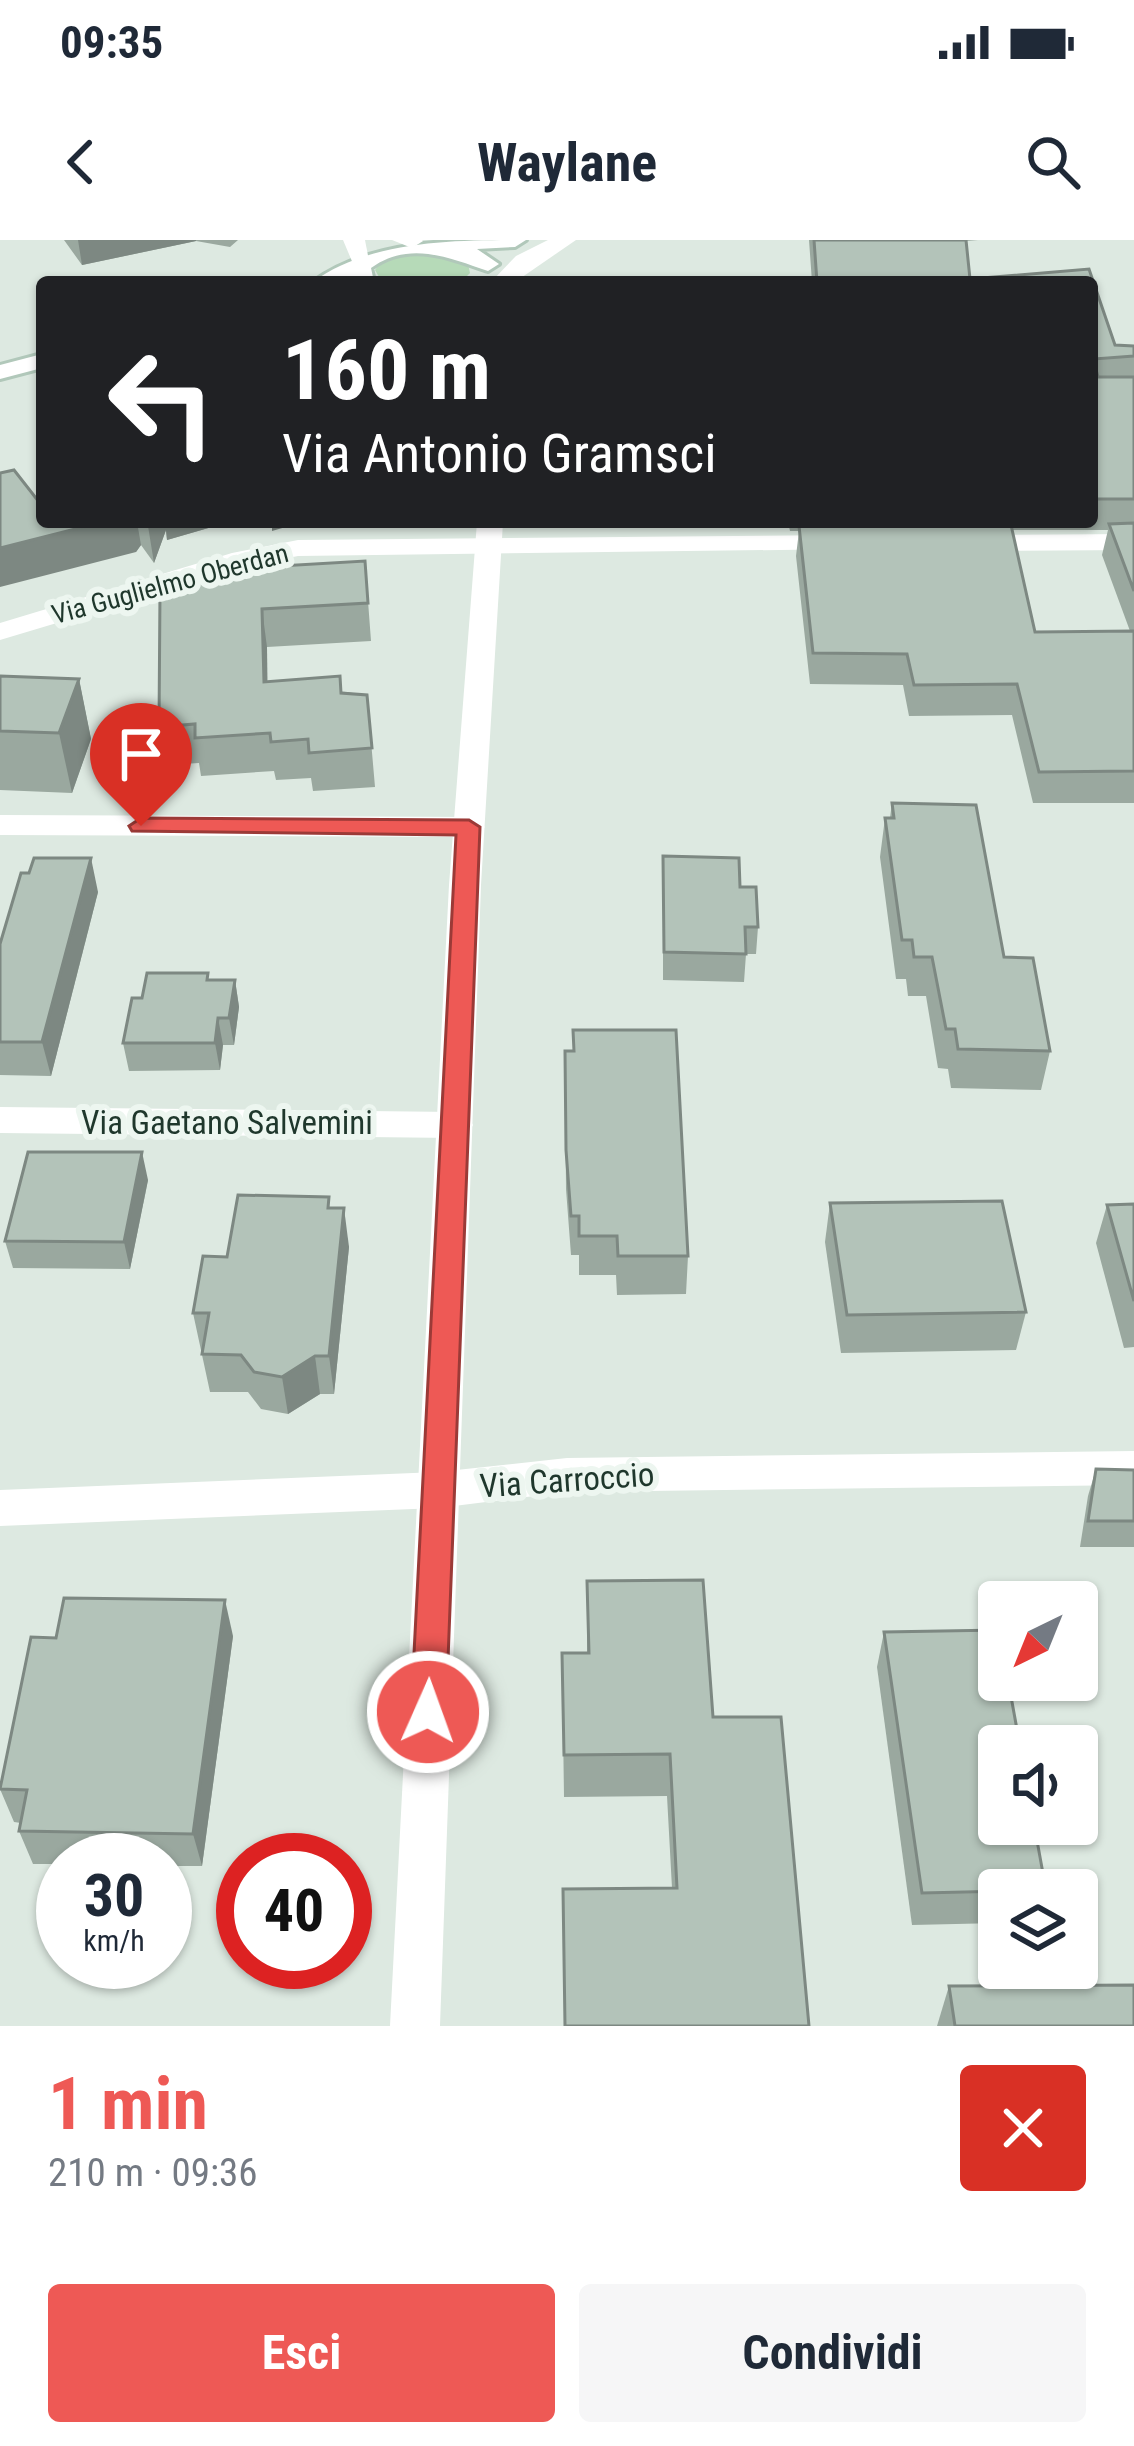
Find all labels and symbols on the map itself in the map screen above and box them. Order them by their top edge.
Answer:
street label: Via Guglielmo Oberdan [48,537,292,631]
pin [90,703,192,826]
street label: Via Gaetano Salvemini [81,1103,373,1142]
street label: Via Carroccio [478,1454,656,1506]
north arrow [978,1581,1098,1701]
position arrow [365,1649,491,1775]
speed limit sign: 40 [216,1833,372,1989]

